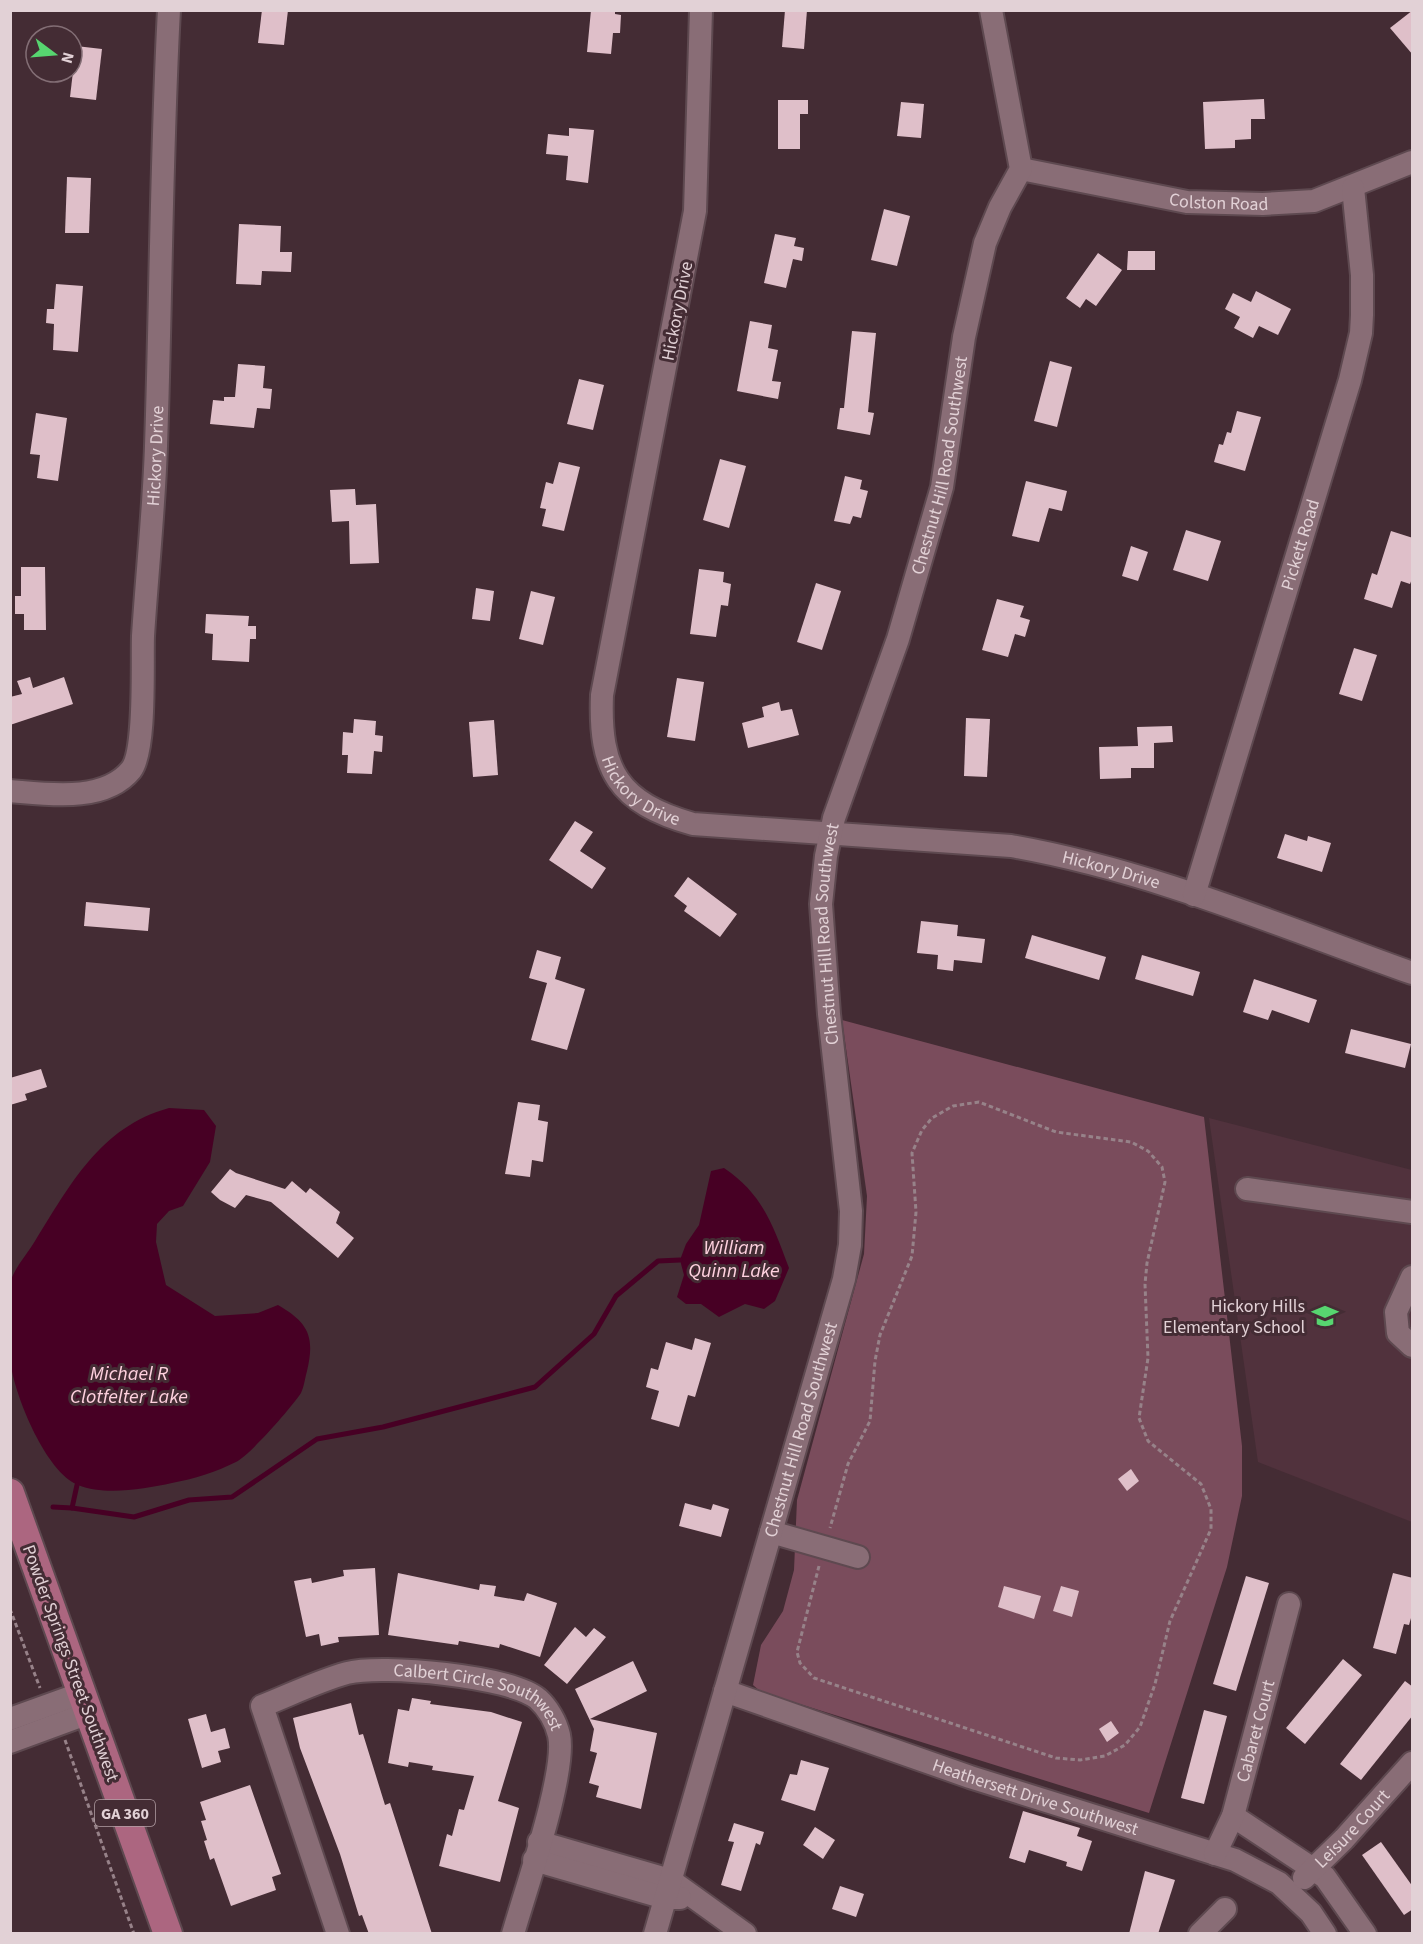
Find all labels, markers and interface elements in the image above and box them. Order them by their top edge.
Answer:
north arrow [24,24,84,84]
text: N [55,50,79,66]
street label: Colston Road [1167,187,1269,217]
street label: Hickory Drive [656,259,699,363]
street label: Chestnut Hill Road Southwest [905,354,974,578]
street label: Hickory Drive [141,405,170,507]
street label: Pickett Road [1275,496,1326,594]
street label: Hickory Drive [595,752,683,832]
street label: Chestnut Hill Road Southwest [809,821,846,1046]
street label: Hickory Drive [1060,845,1163,895]
water label: William Quinn Lake [688,1234,780,1285]
place label: Hickory Hills Elementary School [1163,1294,1305,1340]
school or university icon: Hickory Hills Elementary School [1310,1301,1340,1331]
street label: Chestnut Hill Road Southwest [758,1319,844,1540]
water label: Michael R Clotfelter Lake [70,1360,188,1411]
street label: Powder Springs Street Southwest [16,1541,125,1785]
street label: Calbert Circle Southwest [393,1658,569,1734]
street label: Cabaret Court [1230,1677,1281,1785]
street label: Heathersett Drive Southwest [929,1753,1141,1842]
street label: Leisure Court [1309,1784,1396,1874]
road number: GA 360 [95,1800,155,1826]

